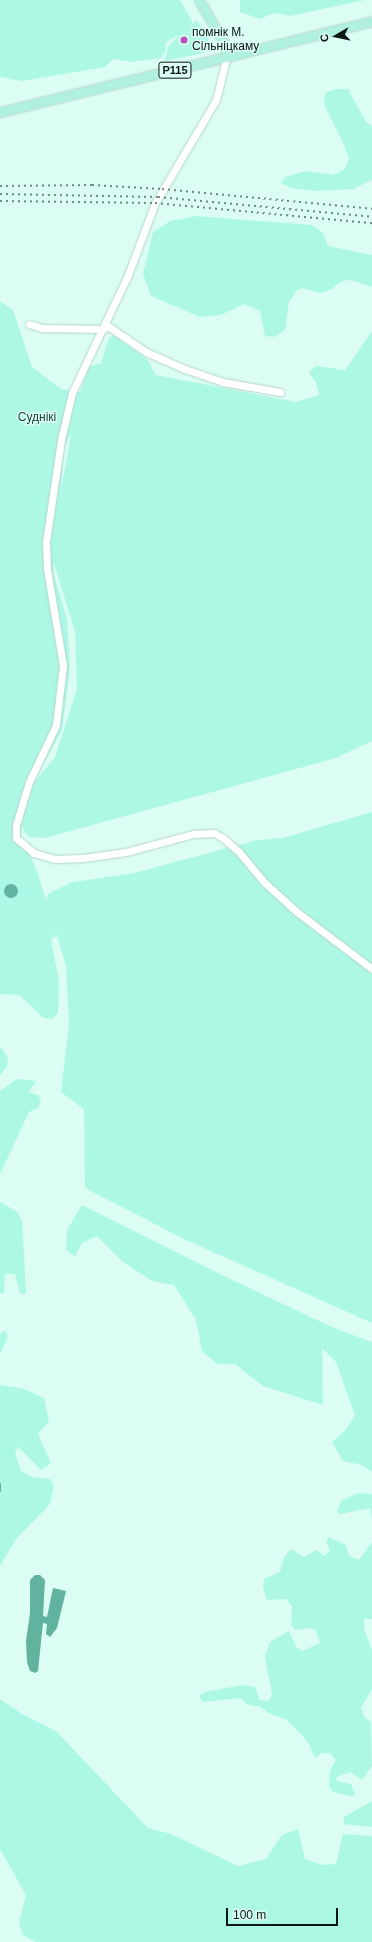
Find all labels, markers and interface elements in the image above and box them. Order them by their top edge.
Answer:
north arrow [316,16,356,56]
place label: помнік М. Сільніцкаму [192,26,259,54]
text: С [318,33,331,43]
marker: помнік М. Сільніцкаму [179,35,189,45]
road number: Р115 [158,61,192,79]
park label: Суднікі [18,411,56,425]
scale bar [228,1900,340,1926]
text: 100 m [233,1908,266,1922]

